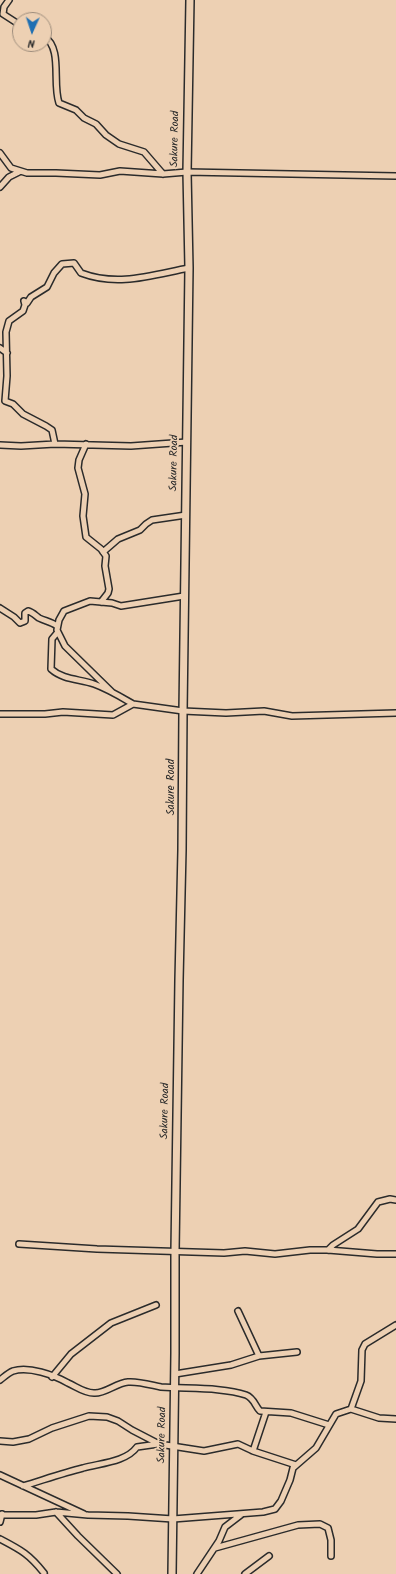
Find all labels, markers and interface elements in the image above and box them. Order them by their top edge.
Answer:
north arrow [12,12,52,52]
text: N [27,34,35,52]
street label: Sakure Road [169,111,183,167]
street label: Sakure Road [168,435,182,491]
street label: Sakure Road [165,759,179,815]
street label: Sakure Road [159,1083,173,1139]
street label: Sakure Road [156,1407,170,1463]

